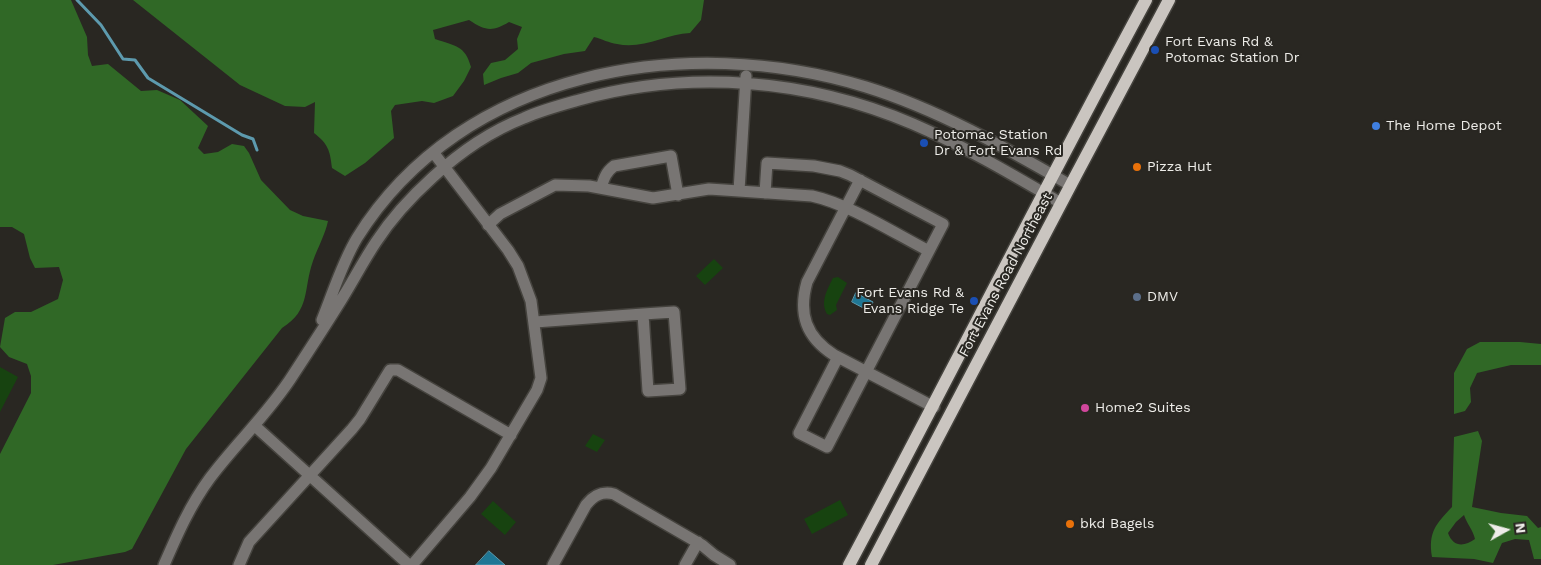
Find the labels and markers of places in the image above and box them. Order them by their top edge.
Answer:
place label: Fort Evans Rd & Potomac Station Dr [1165,34,1299,66]
marker: Fort Evans Rd & Potomac Station Dr [1149,44,1161,56]
place label: The Home Depot [1386,118,1502,134]
marker: The Home Depot [1370,120,1382,132]
place label: Potomac Station Dr & Fort Evans Rd [934,127,1062,160]
marker: Potomac Station Dr & Fort Evans Rd [918,137,930,149]
place label: Pizza Hut [1147,159,1212,175]
marker: Pizza Hut [1131,161,1143,173]
place label: Fort Evans Rd & Evans Ridge Te [856,285,964,318]
place label: DMV [1147,289,1178,305]
marker: DMV [1131,291,1143,303]
marker: Fort Evans Rd & Evans Ridge Te [968,295,980,307]
place label: Home2 Suites [1095,400,1191,416]
marker: Home2 Suites [1079,402,1091,414]
place label: bkd Bagels [1080,516,1154,532]
marker: bkd Bagels [1064,518,1076,530]

